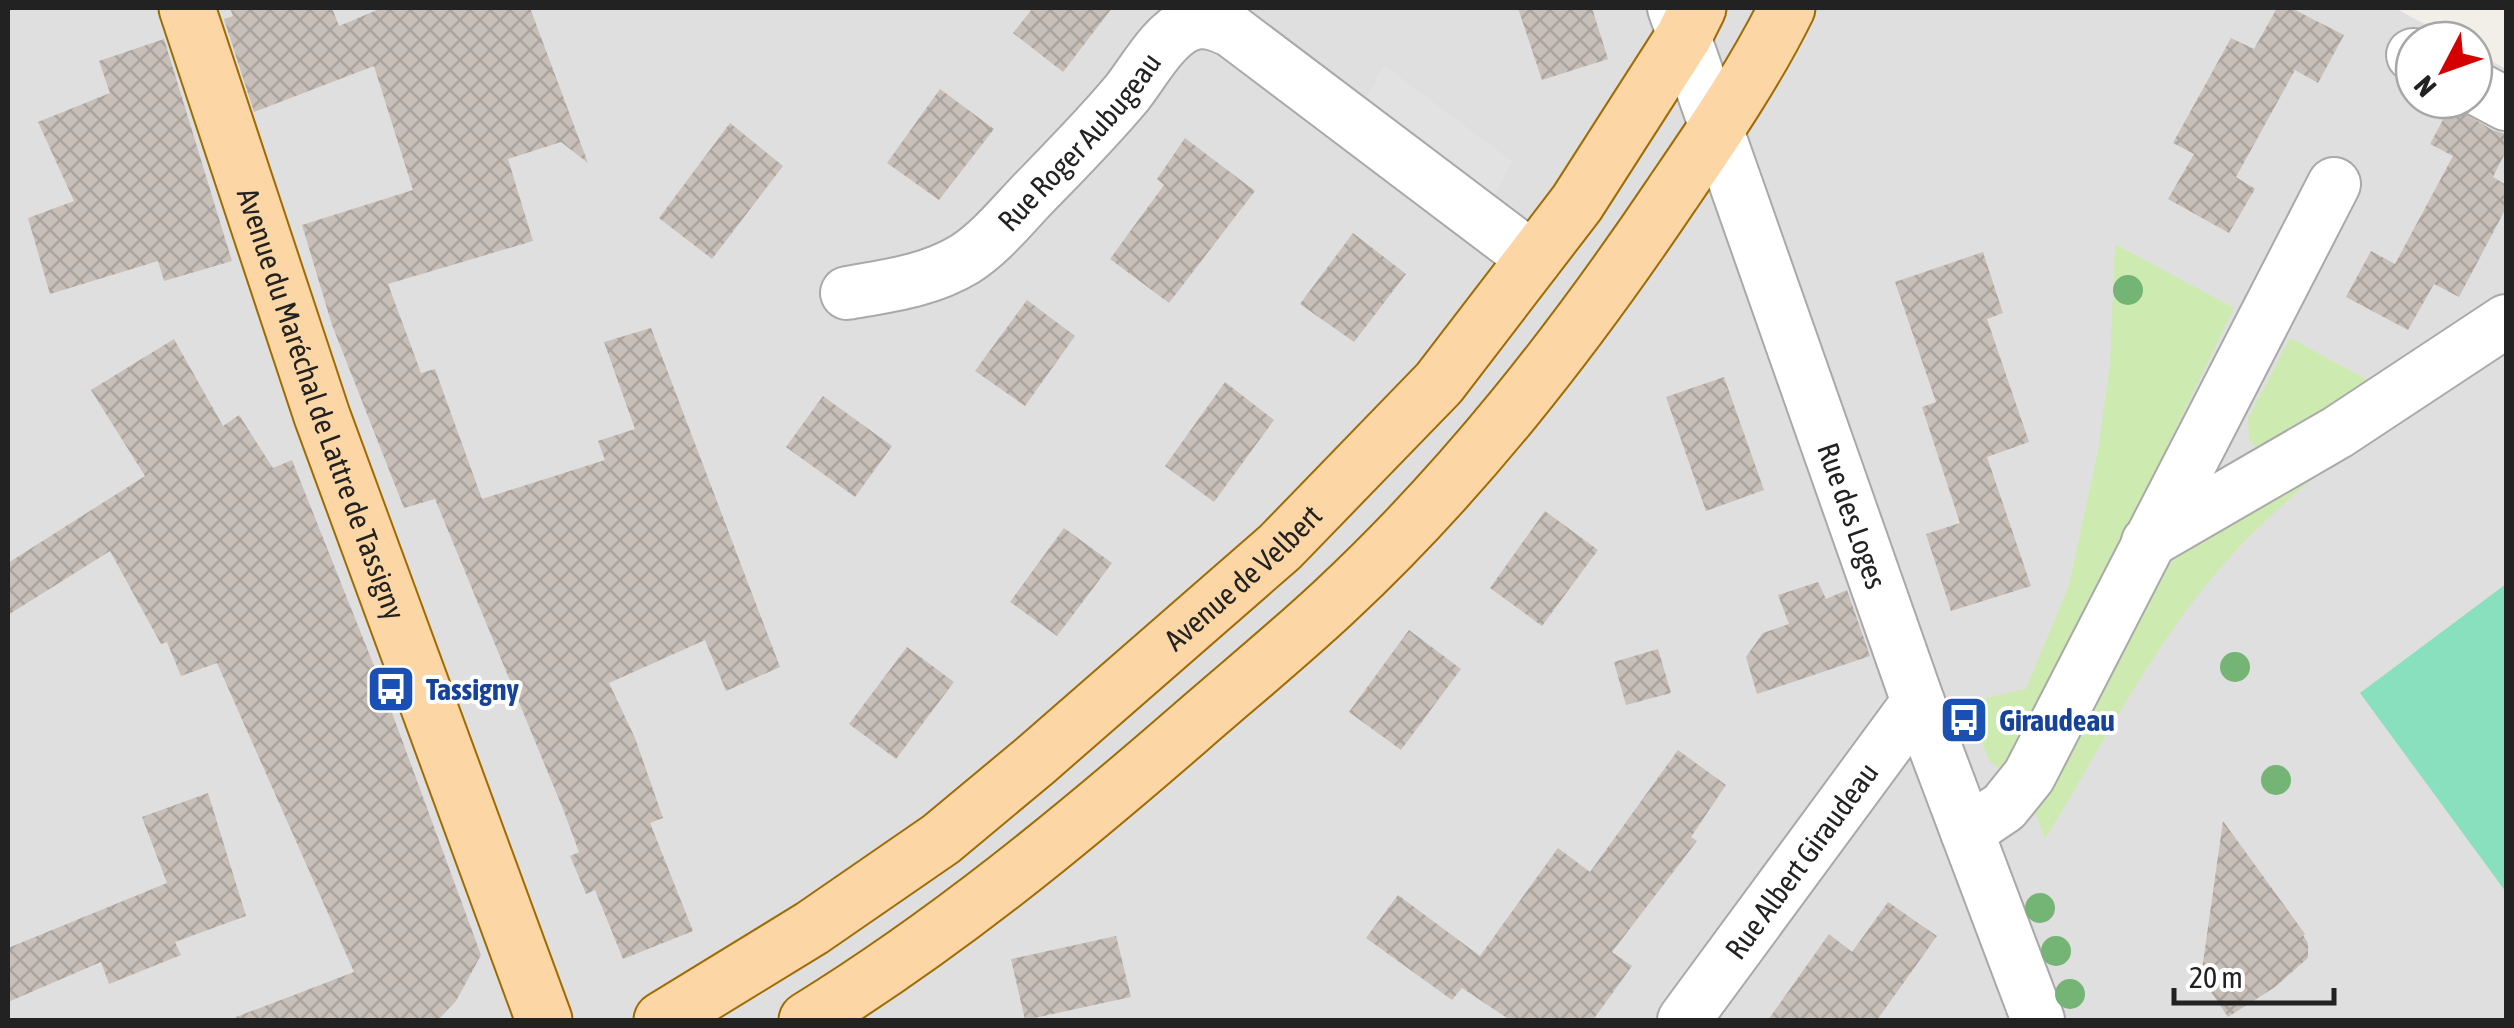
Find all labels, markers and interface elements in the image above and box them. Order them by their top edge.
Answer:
north arrow [2394,20,2494,120]
street label: Rue Roger Aubugeau [991,46,1167,238]
text: N [2408,70,2443,103]
street label: Avenue du Maréchal de Lattre de Tassigny [231,184,412,624]
street label: Rue des Loges [1811,438,1894,593]
street label: Avenue de Velbert [1157,498,1328,657]
bus stop icon: Tassigny [365,663,417,715]
place label: Tassigny [426,672,520,706]
bus stop icon: Giraudeau [1938,694,1990,746]
place label: Giraudeau [1999,703,2115,737]
street label: Rue Albert Giraudeau [1718,756,1885,965]
scale bar [2174,943,2334,1005]
text: 20 m [2189,960,2243,994]

